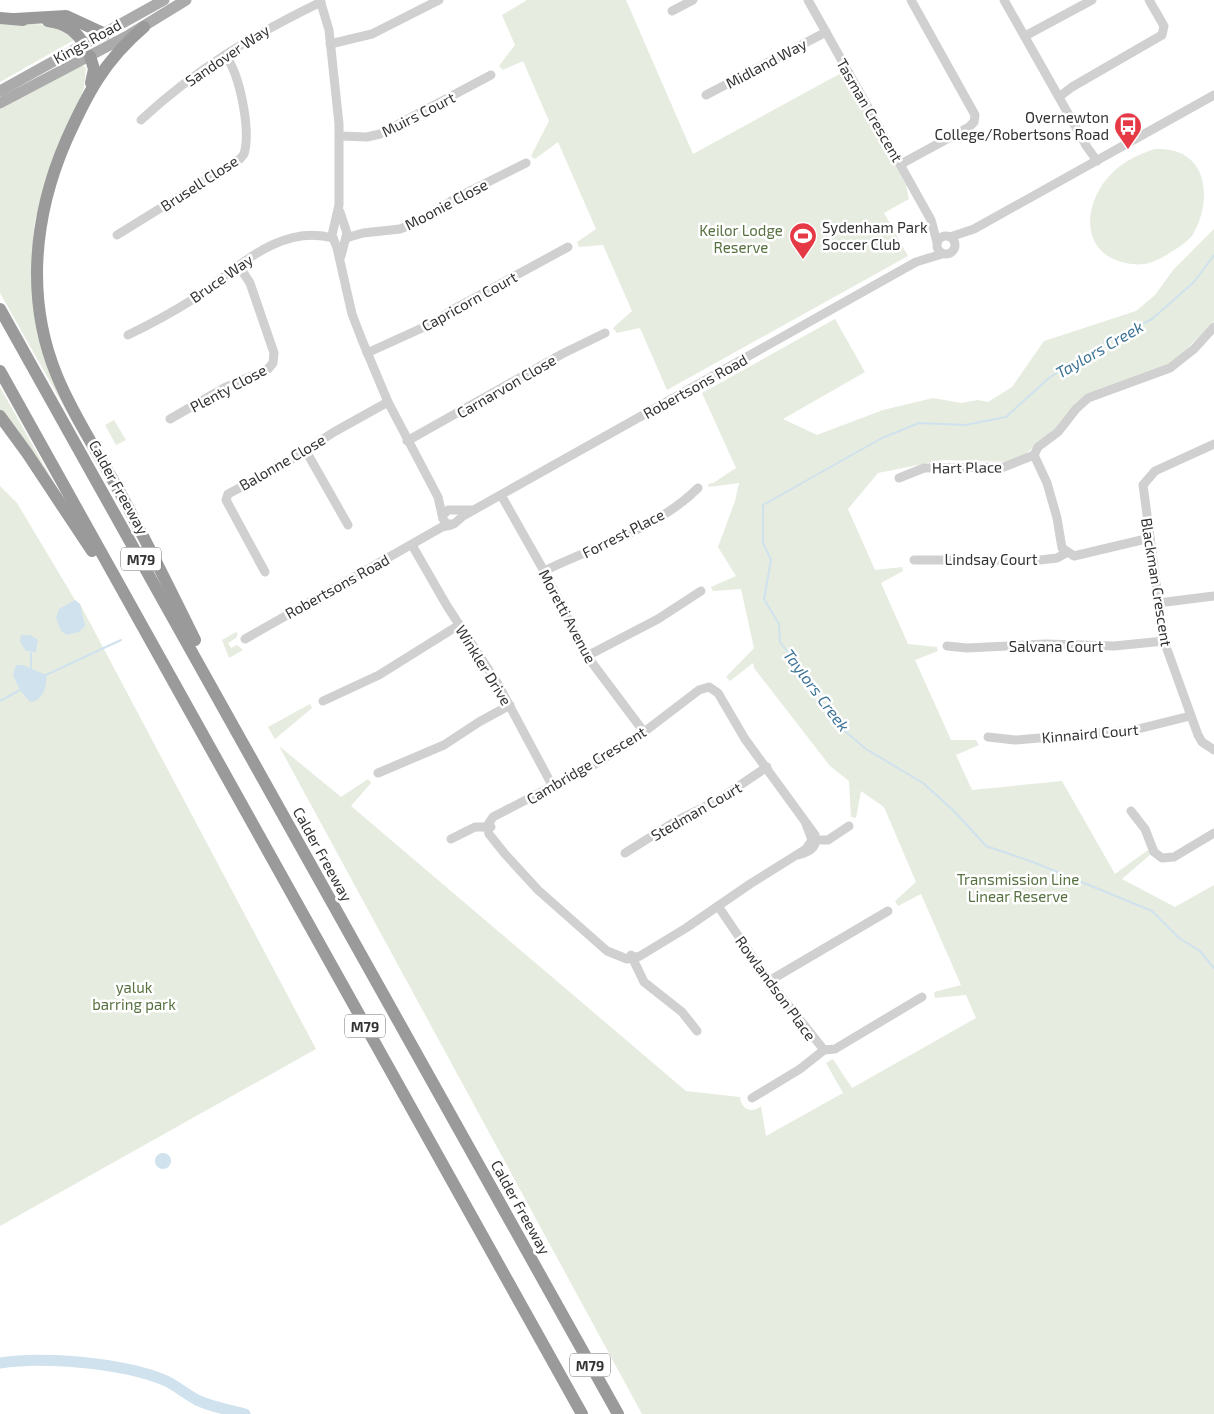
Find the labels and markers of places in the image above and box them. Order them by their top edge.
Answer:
place label: Overnewton College/Robertsons Road [934,108,1109,143]
bus stop icon: Overnewton College/Robertsons Road [1113,111,1143,150]
place label: Sydenham Park Soccer Club [822,218,928,253]
sports icon: Sydenham Park Soccer Club [788,221,818,260]

